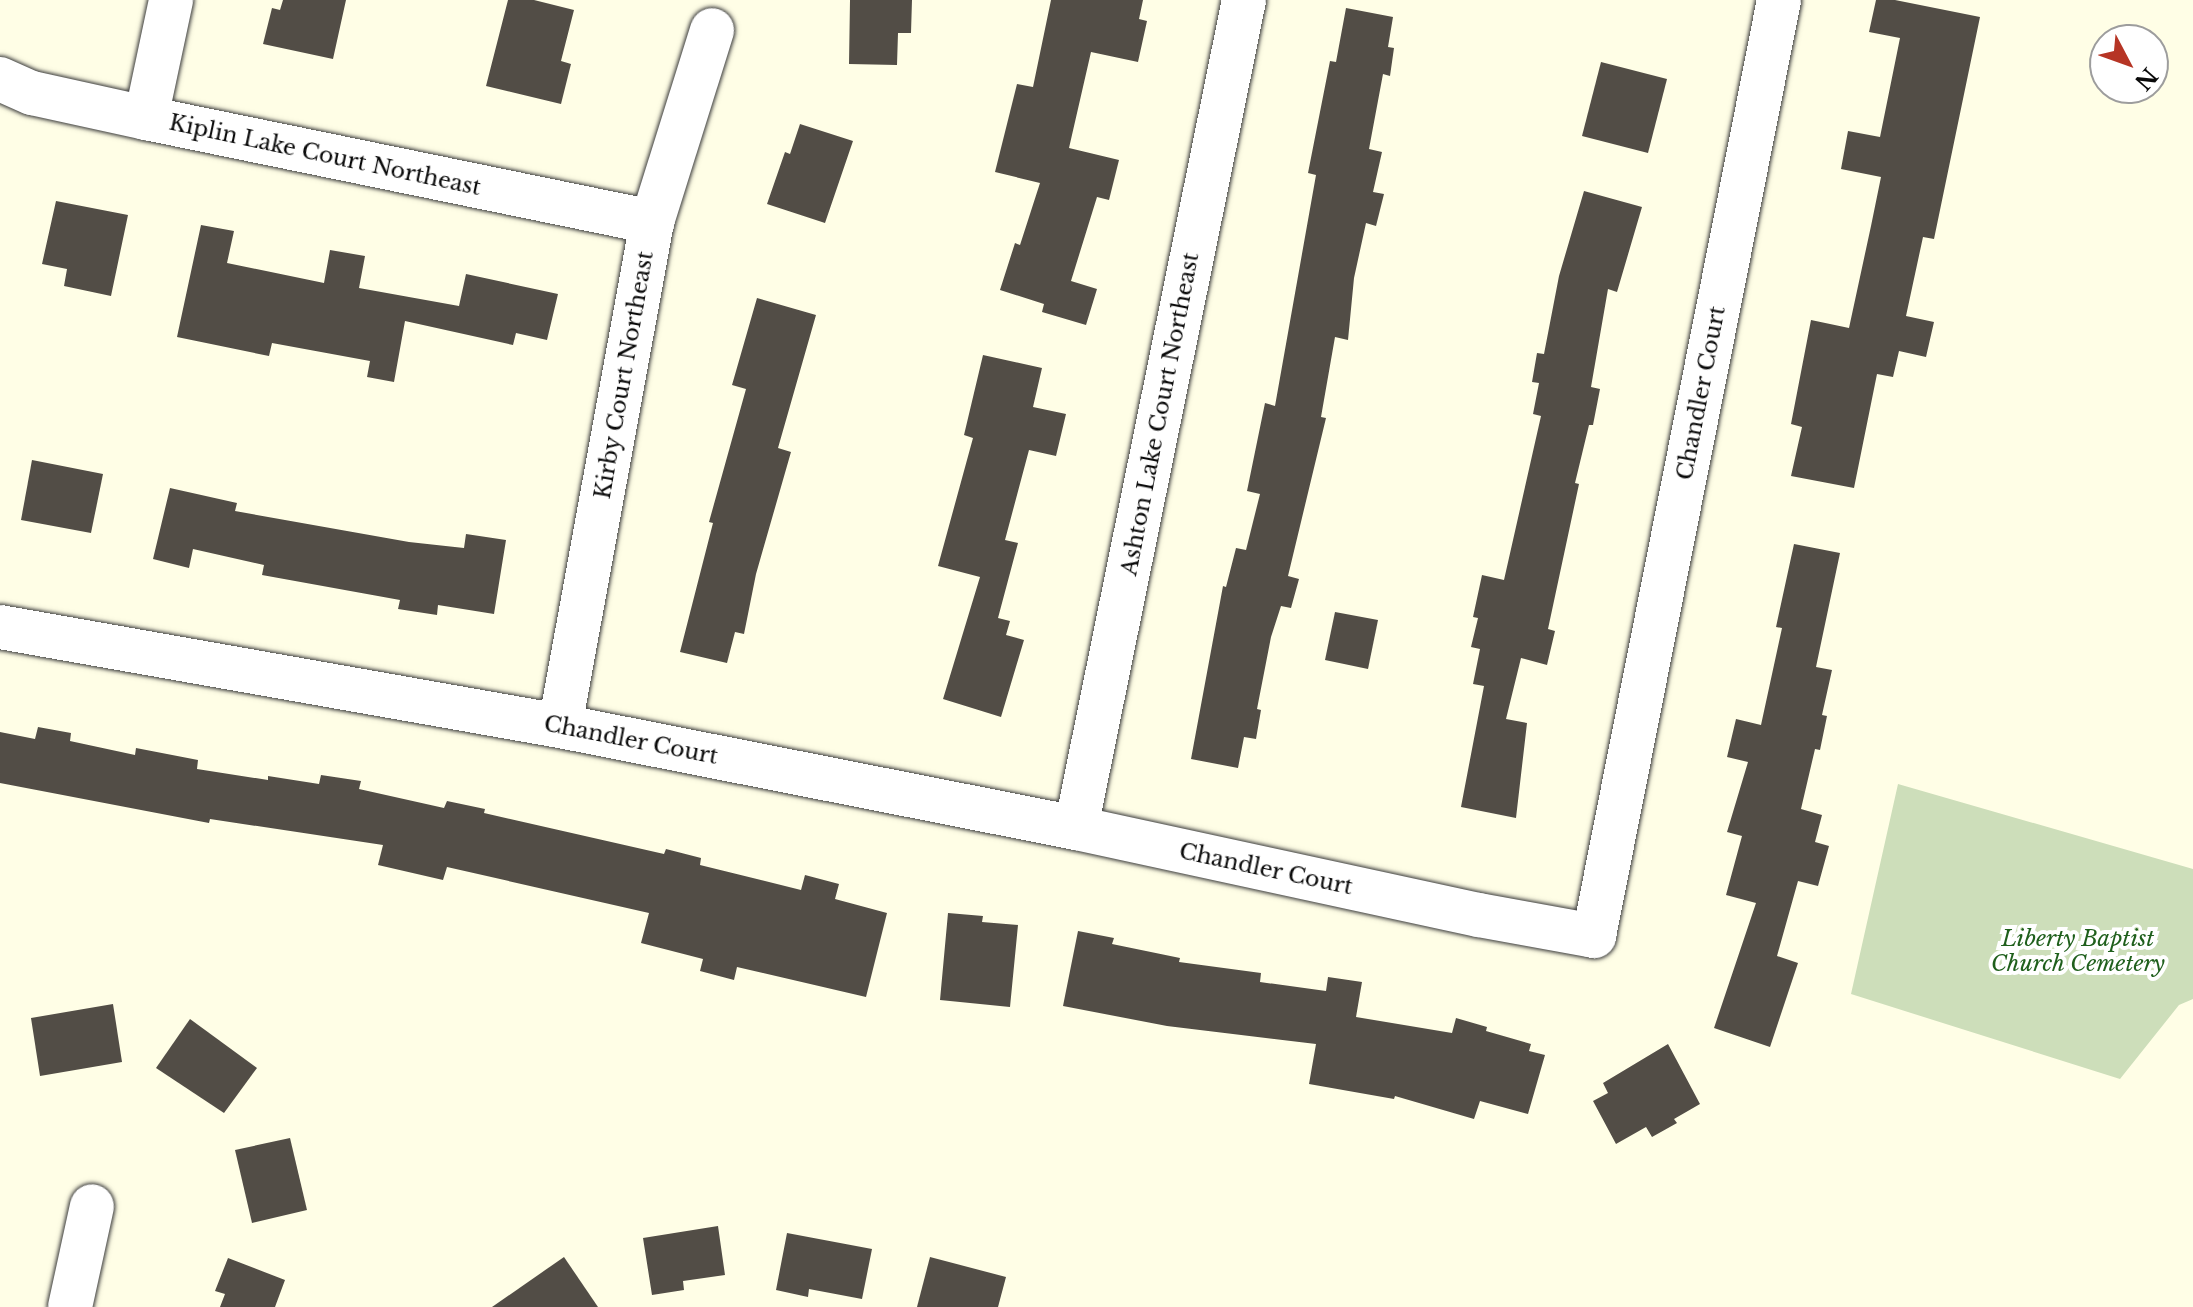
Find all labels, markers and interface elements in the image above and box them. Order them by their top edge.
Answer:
north arrow [2089,24,2169,104]
text: N [2129,62,2163,95]
street label: Kiplin Lake Court Northeast [167,109,483,201]
street label: Kirby Court Northeast [589,249,659,501]
street label: Ashton Lake Court Northeast [1116,250,1204,578]
street label: Chandler Court [1671,304,1731,482]
street label: Chandler Court [542,710,720,770]
street label: Chandler Court [1177,838,1355,900]
park label: Liberty Baptist Church Cemetery [1991,925,2165,976]

